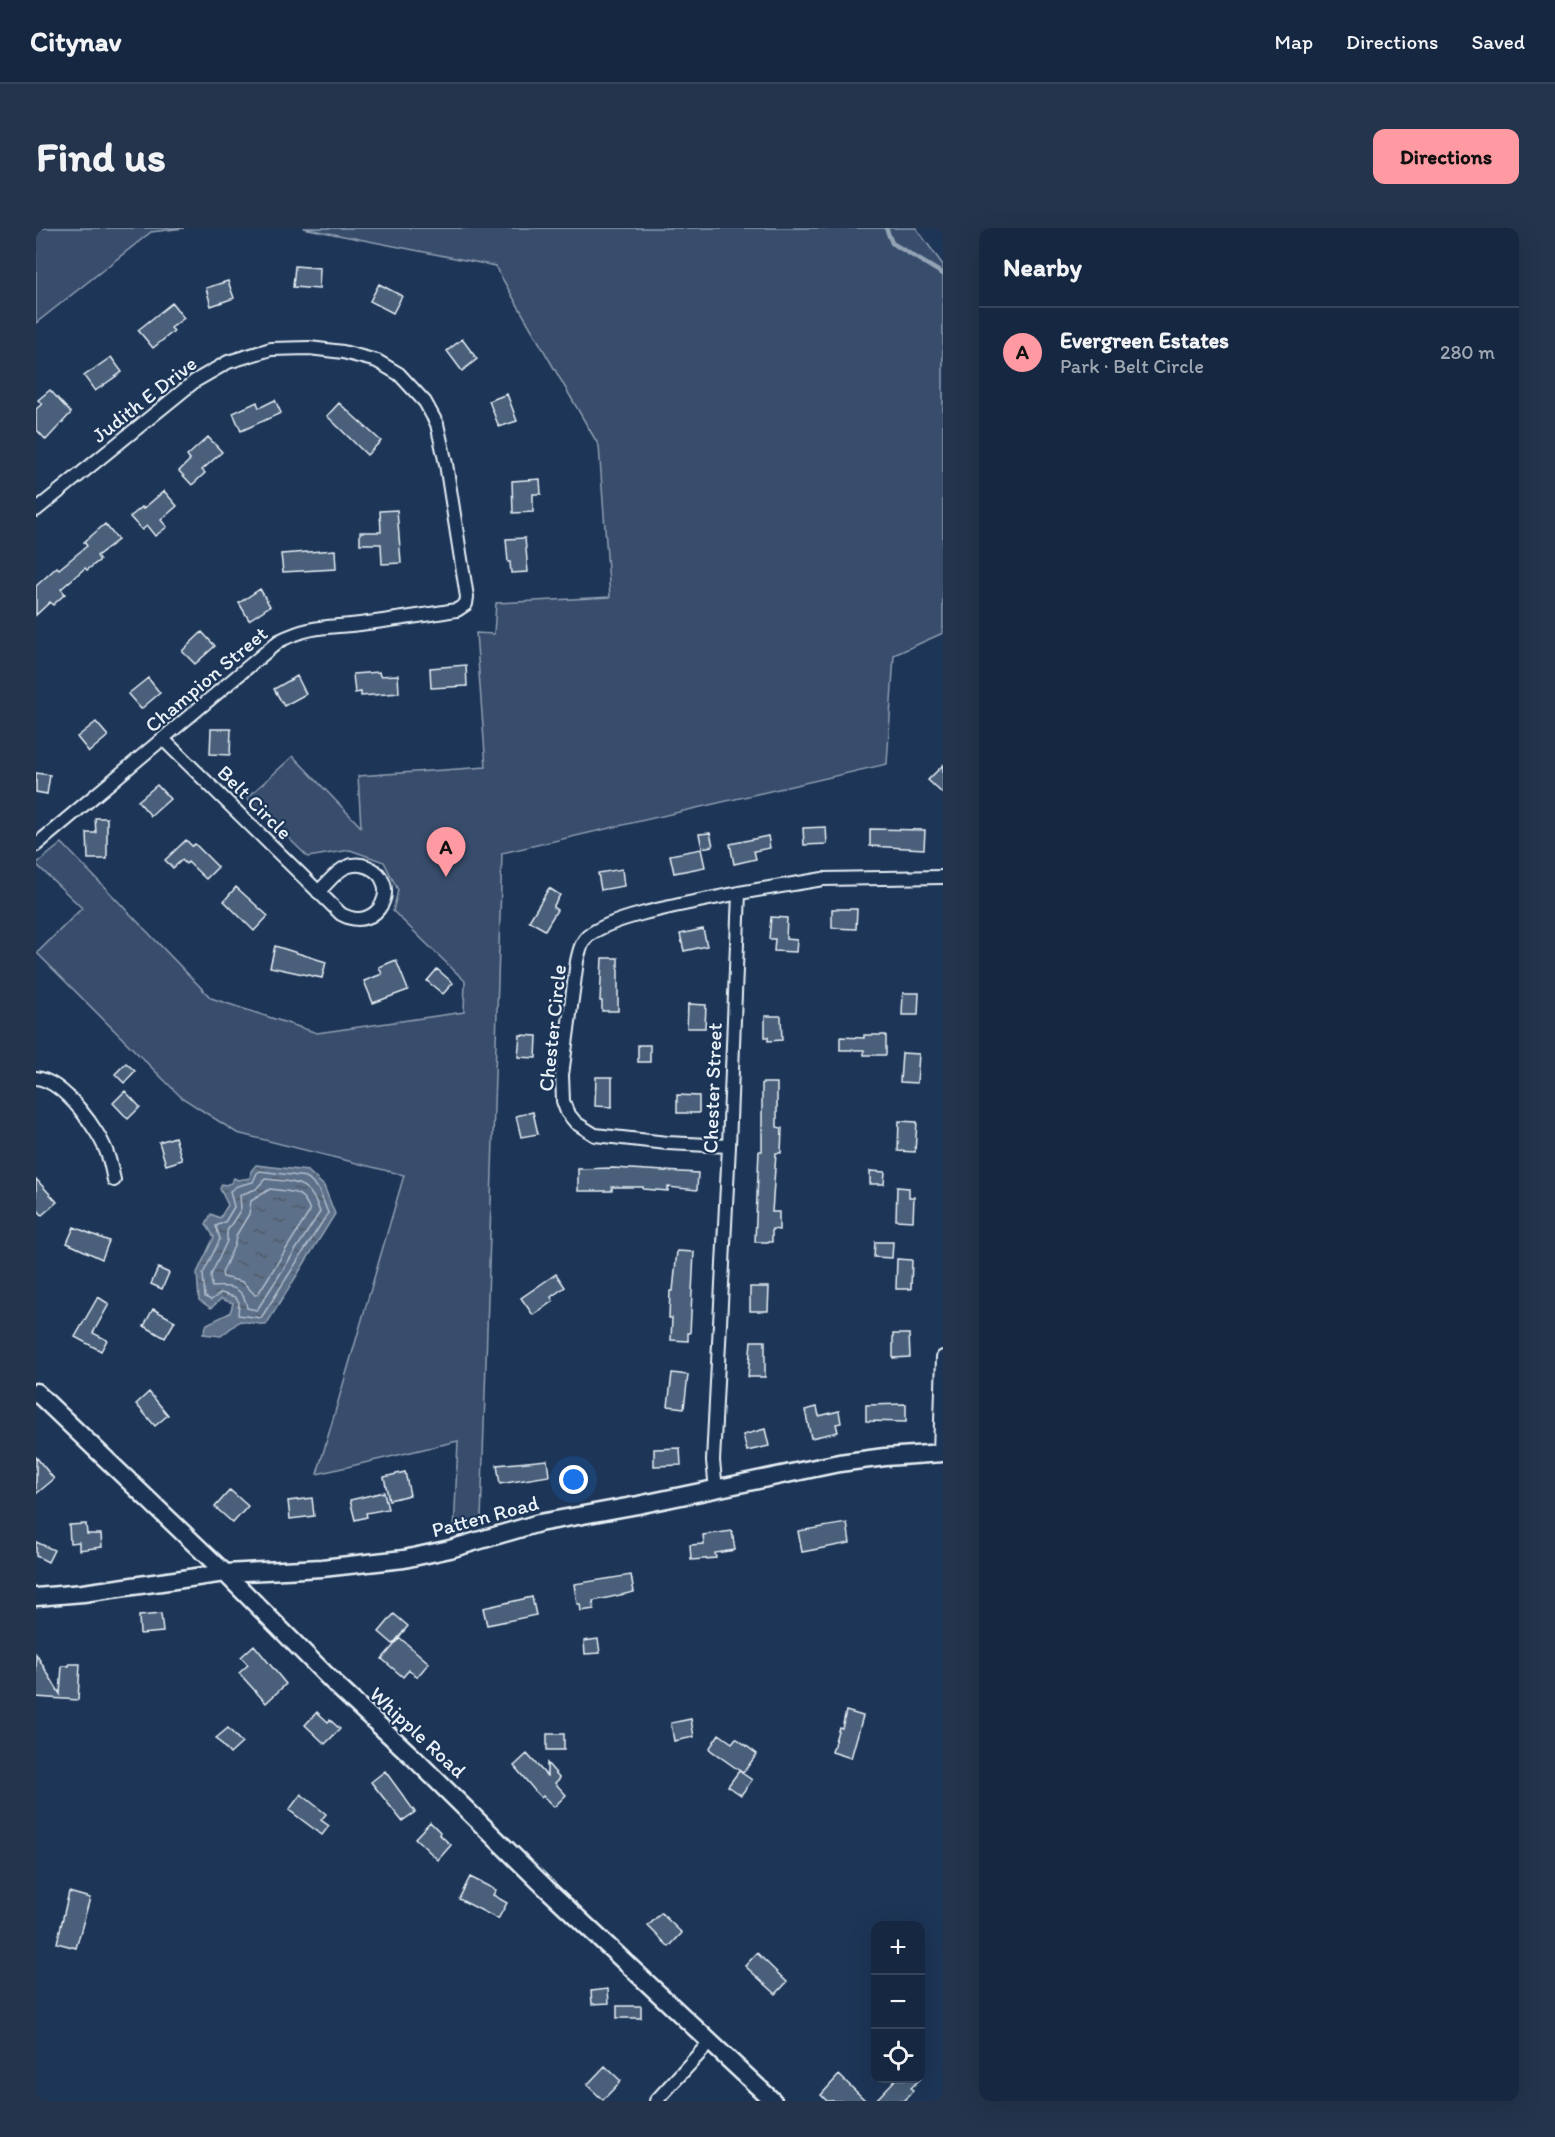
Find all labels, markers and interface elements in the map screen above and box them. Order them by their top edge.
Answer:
text: Citynav [30,24,121,58]
text: Map [1275,29,1313,54]
text: Directions [1346,29,1438,54]
text: Saved [1471,29,1525,54]
button: Directions [1373,129,1519,184]
text: Find us [36,131,166,182]
text: Nearby [1003,251,1082,283]
text: Evergreen Estates [1060,327,1229,354]
text: A [1016,340,1029,364]
text: 280 m [1440,340,1495,364]
street label: Judith E Drive [87,350,201,448]
text: Park · Belt Circle [1060,354,1204,378]
street label: Champion Street [140,620,272,738]
street label: Belt Circle [212,759,298,845]
pin: A [426,828,466,877]
street label: Chester Circle [533,963,571,1093]
street label: Chester Street [697,1022,727,1154]
your location [559,1465,588,1494]
street label: Patten Road [429,1490,541,1542]
street label: Whipple Road [365,1681,471,1783]
map controls [871,1921,925,2083]
button: + [871,1921,925,1975]
button: − [871,1975,925,2029]
button: locate [871,2029,925,2083]

